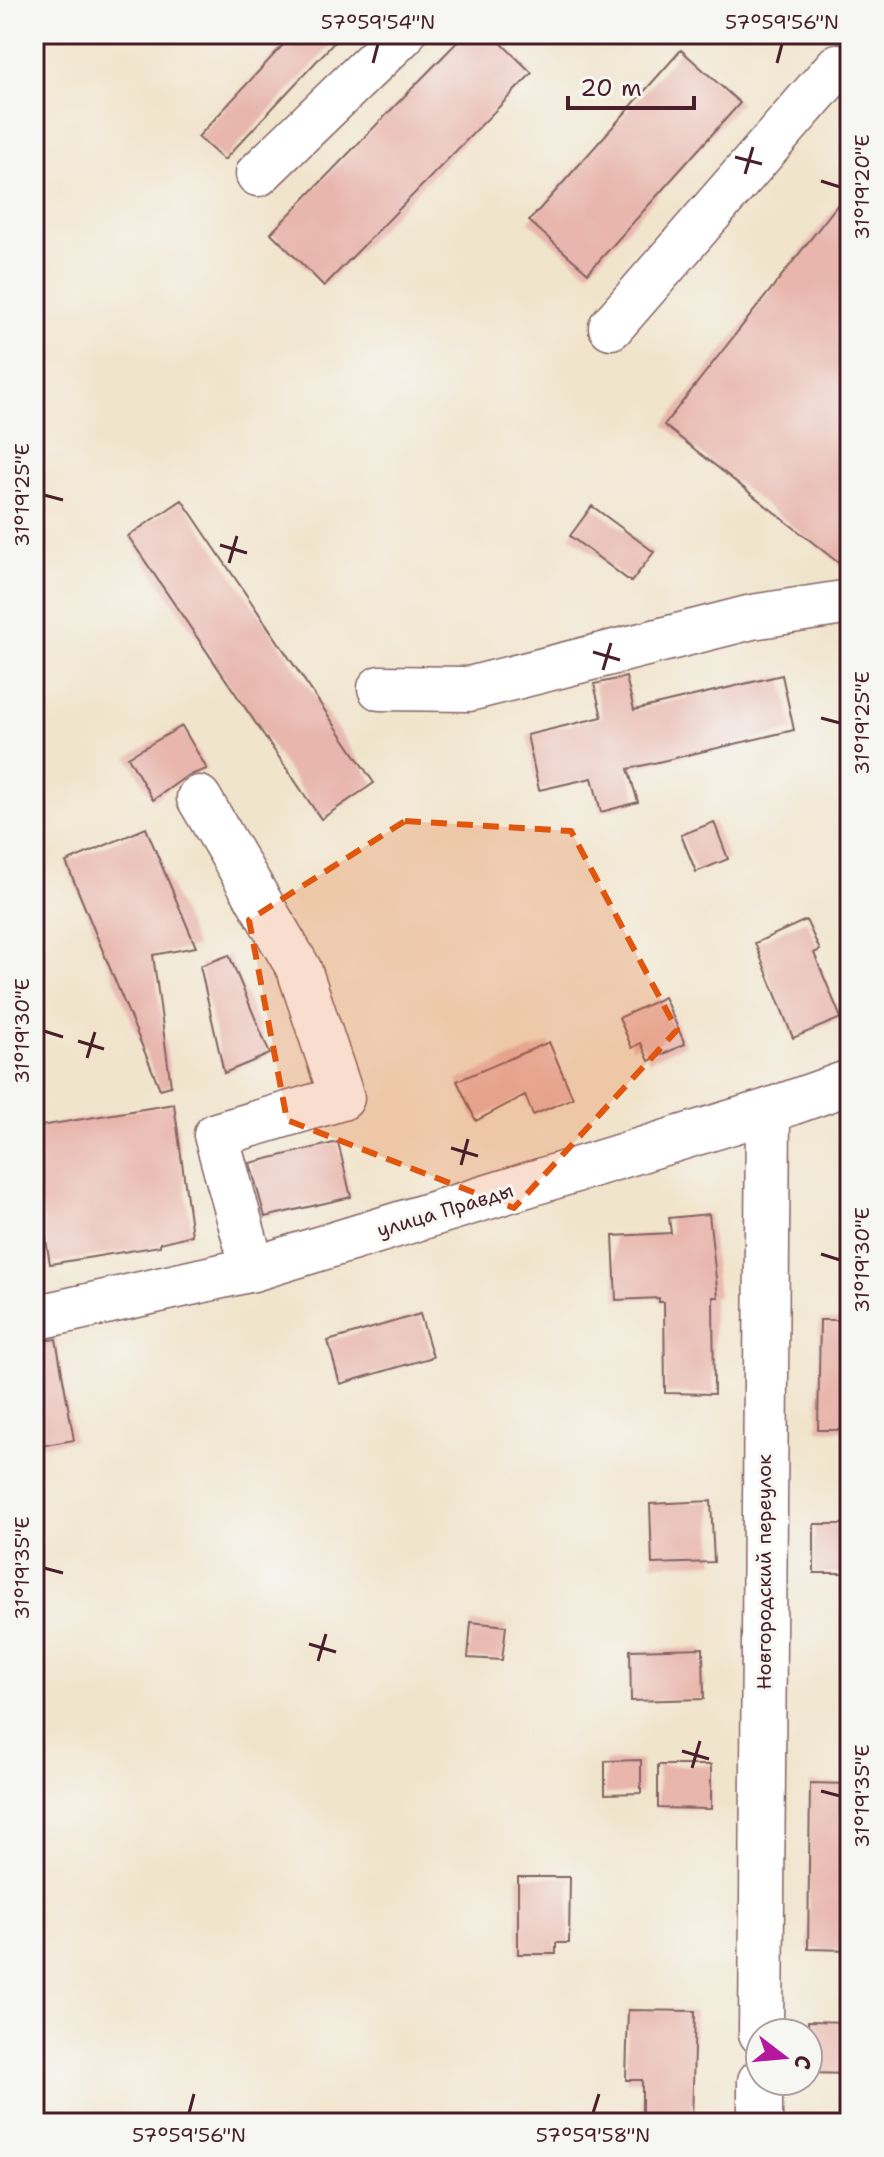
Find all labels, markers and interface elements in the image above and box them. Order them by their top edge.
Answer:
text: 57°59'54"N [321,9,435,35]
text: 57°59'56"N [725,9,839,35]
scale bar [568,60,694,110]
text: 20 m [580,72,642,104]
text: 31°19'20"E [849,134,875,240]
text: 31°19'25"E [9,443,35,547]
text: 31°19'25"E [849,671,875,775]
text: 31°19'30"E [9,978,35,1084]
street label: улица Правды [374,1177,516,1243]
text: 31°19'30"E [849,1207,875,1313]
street label: Новгородский переулок [751,1454,777,1690]
text: 31°19'35"E [9,1516,35,1620]
text: 31°19'35"E [849,1744,875,1848]
north arrow [744,2017,824,2097]
text: С [787,2052,819,2073]
text: 57°59'56"N [132,2122,246,2148]
text: 57°59'58"N [536,2122,650,2148]

